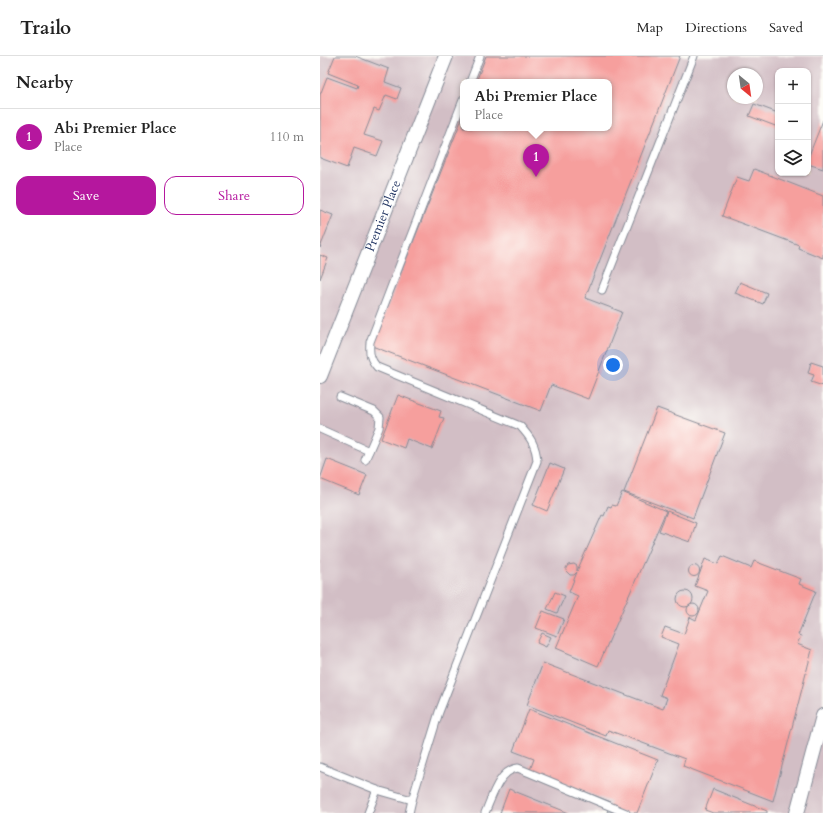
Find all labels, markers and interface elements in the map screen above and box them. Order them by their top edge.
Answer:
text: Trailo [20,15,71,41]
text: Map [637,18,663,37]
text: Directions [685,18,747,37]
text: Saved [769,18,803,37]
north arrow [727,68,763,104]
map controls [775,68,811,176]
button: + [775,68,811,104]
text: Nearby [16,71,73,94]
popup [460,79,612,131]
text: Abi Premier Place [475,86,597,106]
button: − [775,104,811,140]
text: Place [475,106,503,124]
text: Abi Premier Place [54,118,177,138]
text: 1 [26,128,32,146]
text: 110 m [270,128,304,146]
text: Place [54,138,82,156]
button: layers [775,140,811,176]
pin: 1 [523,144,549,177]
button: Save [16,176,156,215]
button: Share [164,176,304,215]
street label: Premier Place [361,177,405,254]
your location [603,355,623,375]

